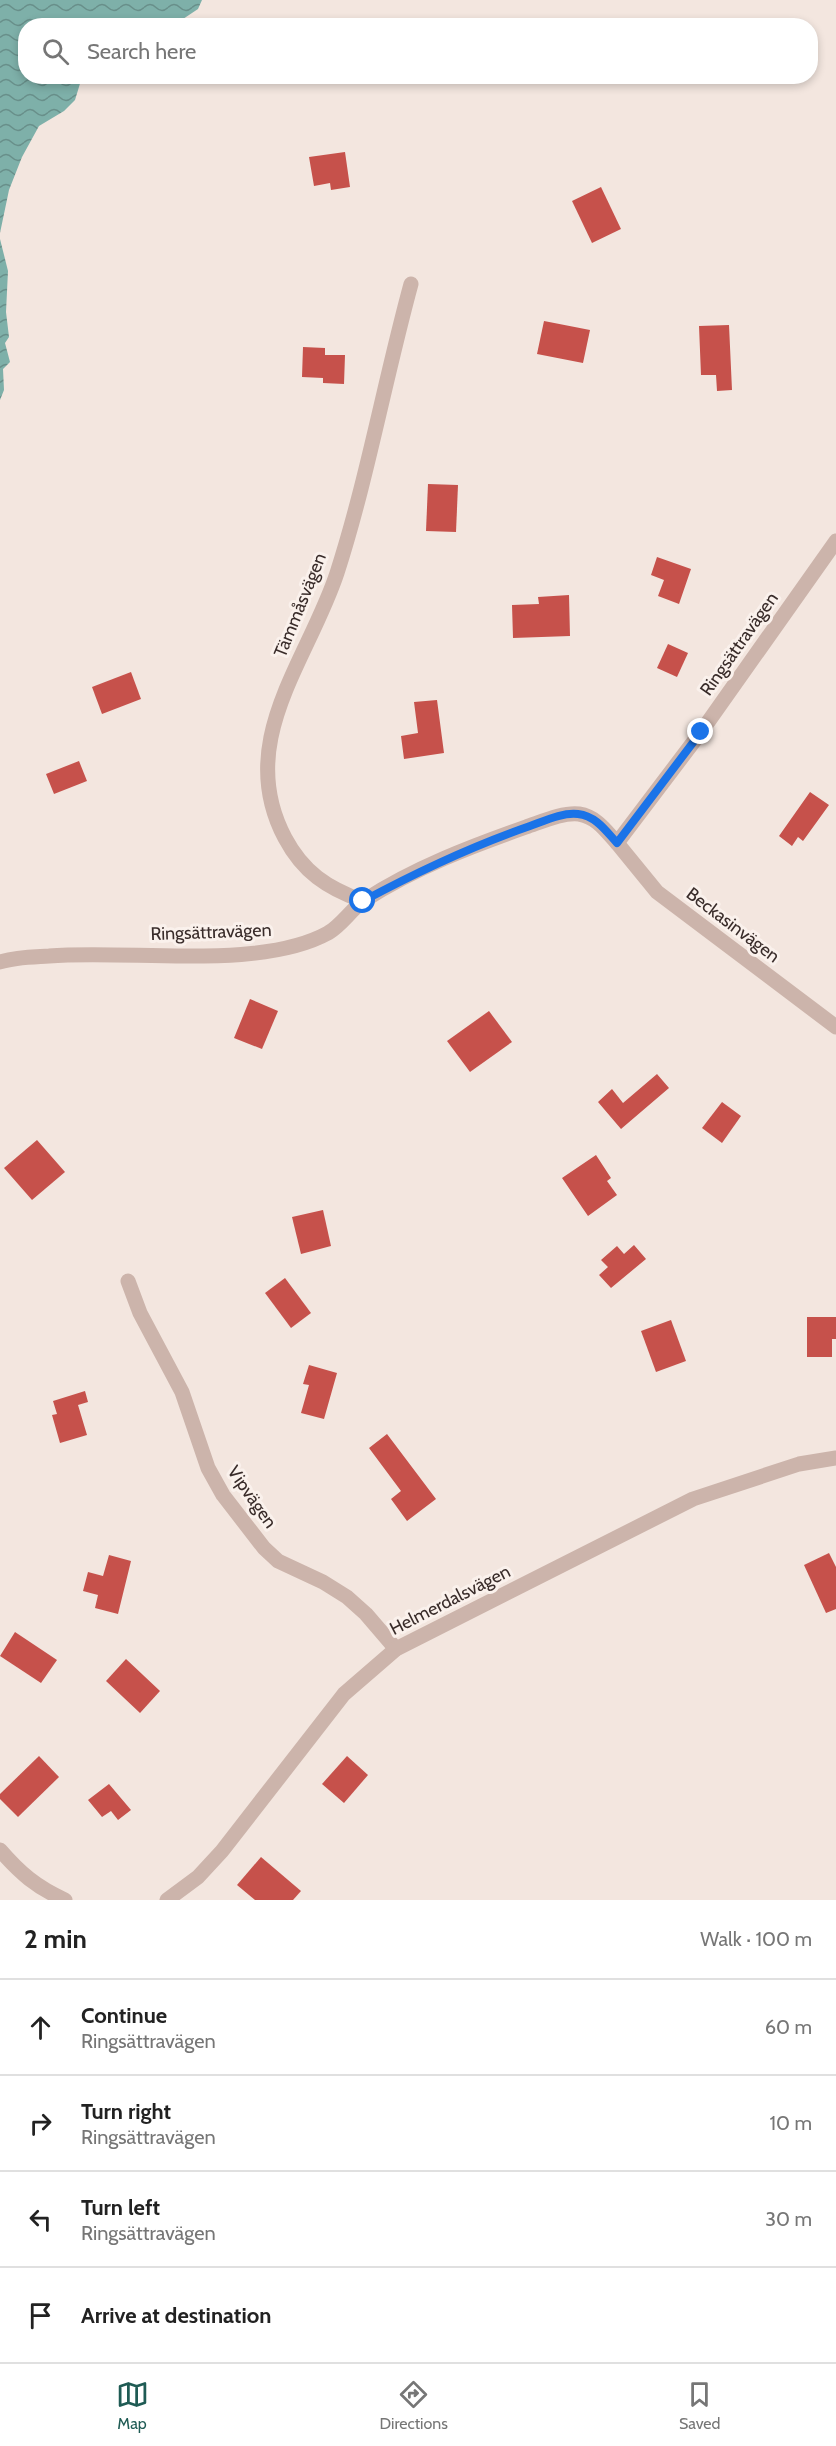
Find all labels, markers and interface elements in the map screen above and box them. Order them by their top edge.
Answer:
search box [18,18,818,84]
icon: search [39,35,72,68]
text: Search here [87,38,196,65]
street label: Tämmåsvägen [269,550,331,660]
street label: Ringsättravägen [695,588,783,700]
route end [687,718,713,744]
street label: Beckasinvägen [682,883,784,967]
route start [349,887,375,913]
street label: Ringsättravägen [150,919,272,945]
street label: Vipvägen [223,1462,281,1532]
street label: Helmerdalsvägen [386,1560,514,1640]
text: 2 min [24,1923,87,1955]
text: Walk · 100 m [700,1927,812,1951]
text: Continue [81,2002,167,2029]
icon: ahead [24,2011,57,2044]
text: 60 m [765,2015,812,2039]
text: Ringsättravägen [81,2029,216,2053]
text: Turn right [81,2098,171,2125]
icon: right [24,2107,57,2140]
text: 10 m [769,2111,812,2135]
text: Ringsättravägen [81,2125,216,2149]
text: Turn left [81,2194,160,2221]
icon: left [24,2203,57,2236]
text: 30 m [765,2207,812,2231]
text: Ringsättravägen [81,2221,216,2245]
icon: arrive [24,2299,57,2332]
text: Arrive at destination [81,2302,271,2329]
tab: Map [116,2378,149,2433]
tab: Directions [380,2378,448,2433]
tab: Saved [679,2378,720,2433]

